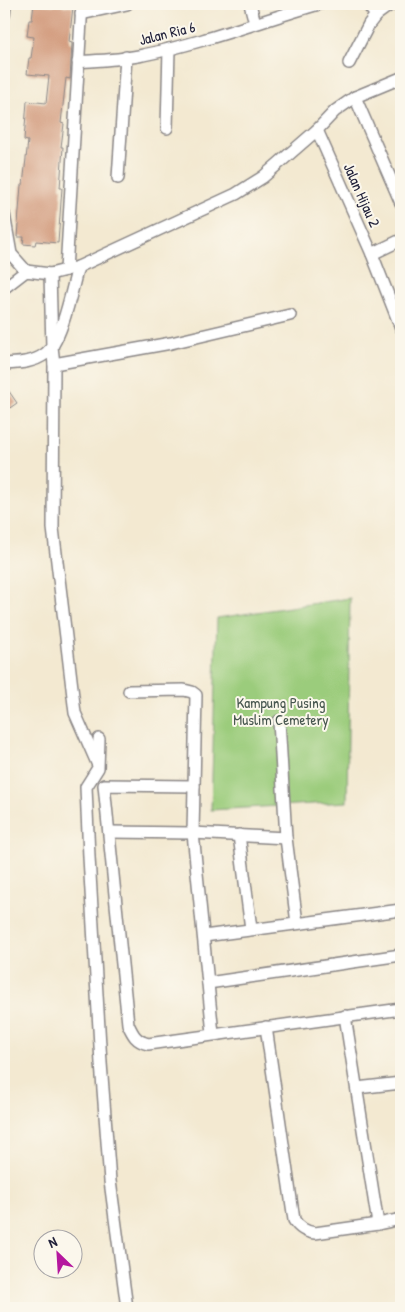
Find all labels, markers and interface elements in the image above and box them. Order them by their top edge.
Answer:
street label: Jalan Ria 6 [137,16,197,50]
street label: Jalan Hijau 2 [339,160,385,230]
park label: Kampung Pusing Muslim Cemetery [233,692,329,730]
north arrow [32,1230,82,1280]
text: N [45,1231,60,1252]

